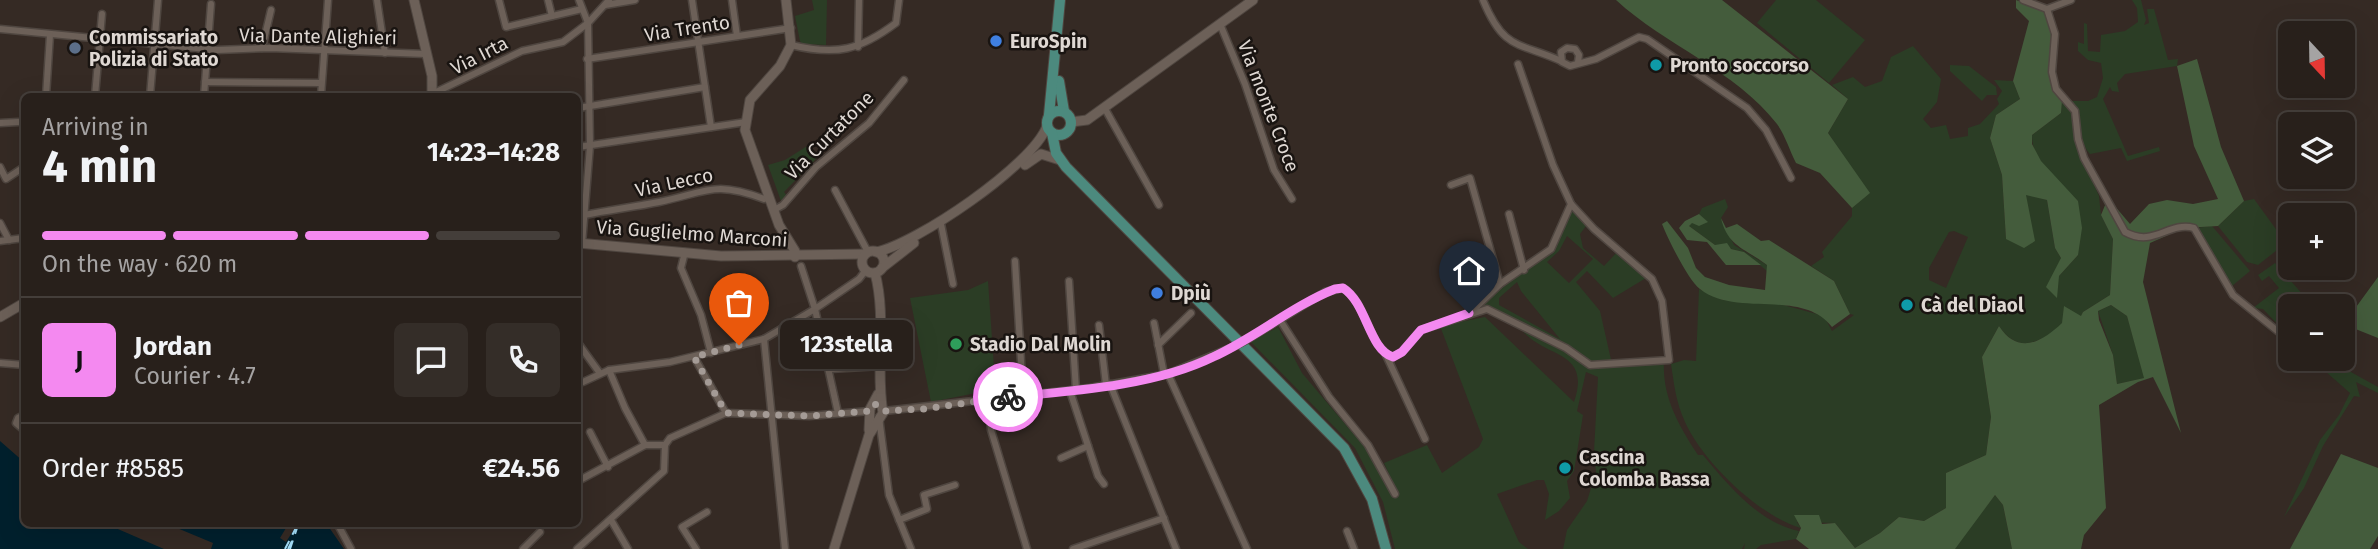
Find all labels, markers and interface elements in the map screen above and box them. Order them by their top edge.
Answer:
street label: Via Trento [643,10,732,47]
north arrow [2278,21,2356,98]
map controls [2278,21,2355,371]
street label: Via Dante Alighieri [239,24,397,49]
place label: Commissariato Polizia di Stato [89,26,219,71]
place label: EuroSpin [1010,30,1087,53]
street label: Via Irta [447,31,512,80]
marker: EuroSpin [988,33,1004,49]
street label: Via monte Croce [1233,37,1304,175]
marker: Commissariato Polizia di Stato [67,40,83,56]
place label: Pronto soccorso [1670,54,1809,77]
marker: Pronto soccorso [1648,57,1664,73]
street label: Via Curtatone [780,86,879,185]
button: layers [2278,112,2355,189]
text: Arriving in [42,113,149,141]
text: 14:23–14:28 [427,137,560,168]
text: 4 min [42,139,157,194]
street label: Via Lecco [633,163,715,202]
button: + [2278,203,2355,280]
street label: Via Guglielmo Marconi [596,215,788,252]
pin [1439,241,1499,313]
text: On the way · 620 m [42,250,237,278]
icon: home [1450,252,1488,290]
pin [709,273,769,345]
place label: Dpiù [1171,282,1211,305]
icon: bag [720,284,758,322]
marker: Dpiù [1149,285,1165,301]
place label: Cà del Diaol [1921,294,2024,317]
button: − [2278,294,2355,371]
marker: Cà del Diaol [1899,297,1915,313]
callout: 123stella [781,320,914,370]
button: chat [394,323,468,397]
button: phone [486,323,560,397]
text: 123stella [800,330,893,358]
text: Jordan [134,331,212,362]
place label: Stadio Dal Molin [970,333,1111,356]
marker: Stadio Dal Molin [948,336,964,352]
text: J [75,345,83,376]
text: Courier · 4.7 [134,362,256,390]
courier [973,362,1043,432]
icon: bike [989,378,1027,416]
place label: Cascina Colomba Bassa [1579,446,1710,491]
text: Order #8585 [42,453,184,484]
text: €24.56 [482,453,560,484]
marker: Cascina Colomba Bassa [1557,460,1573,476]

